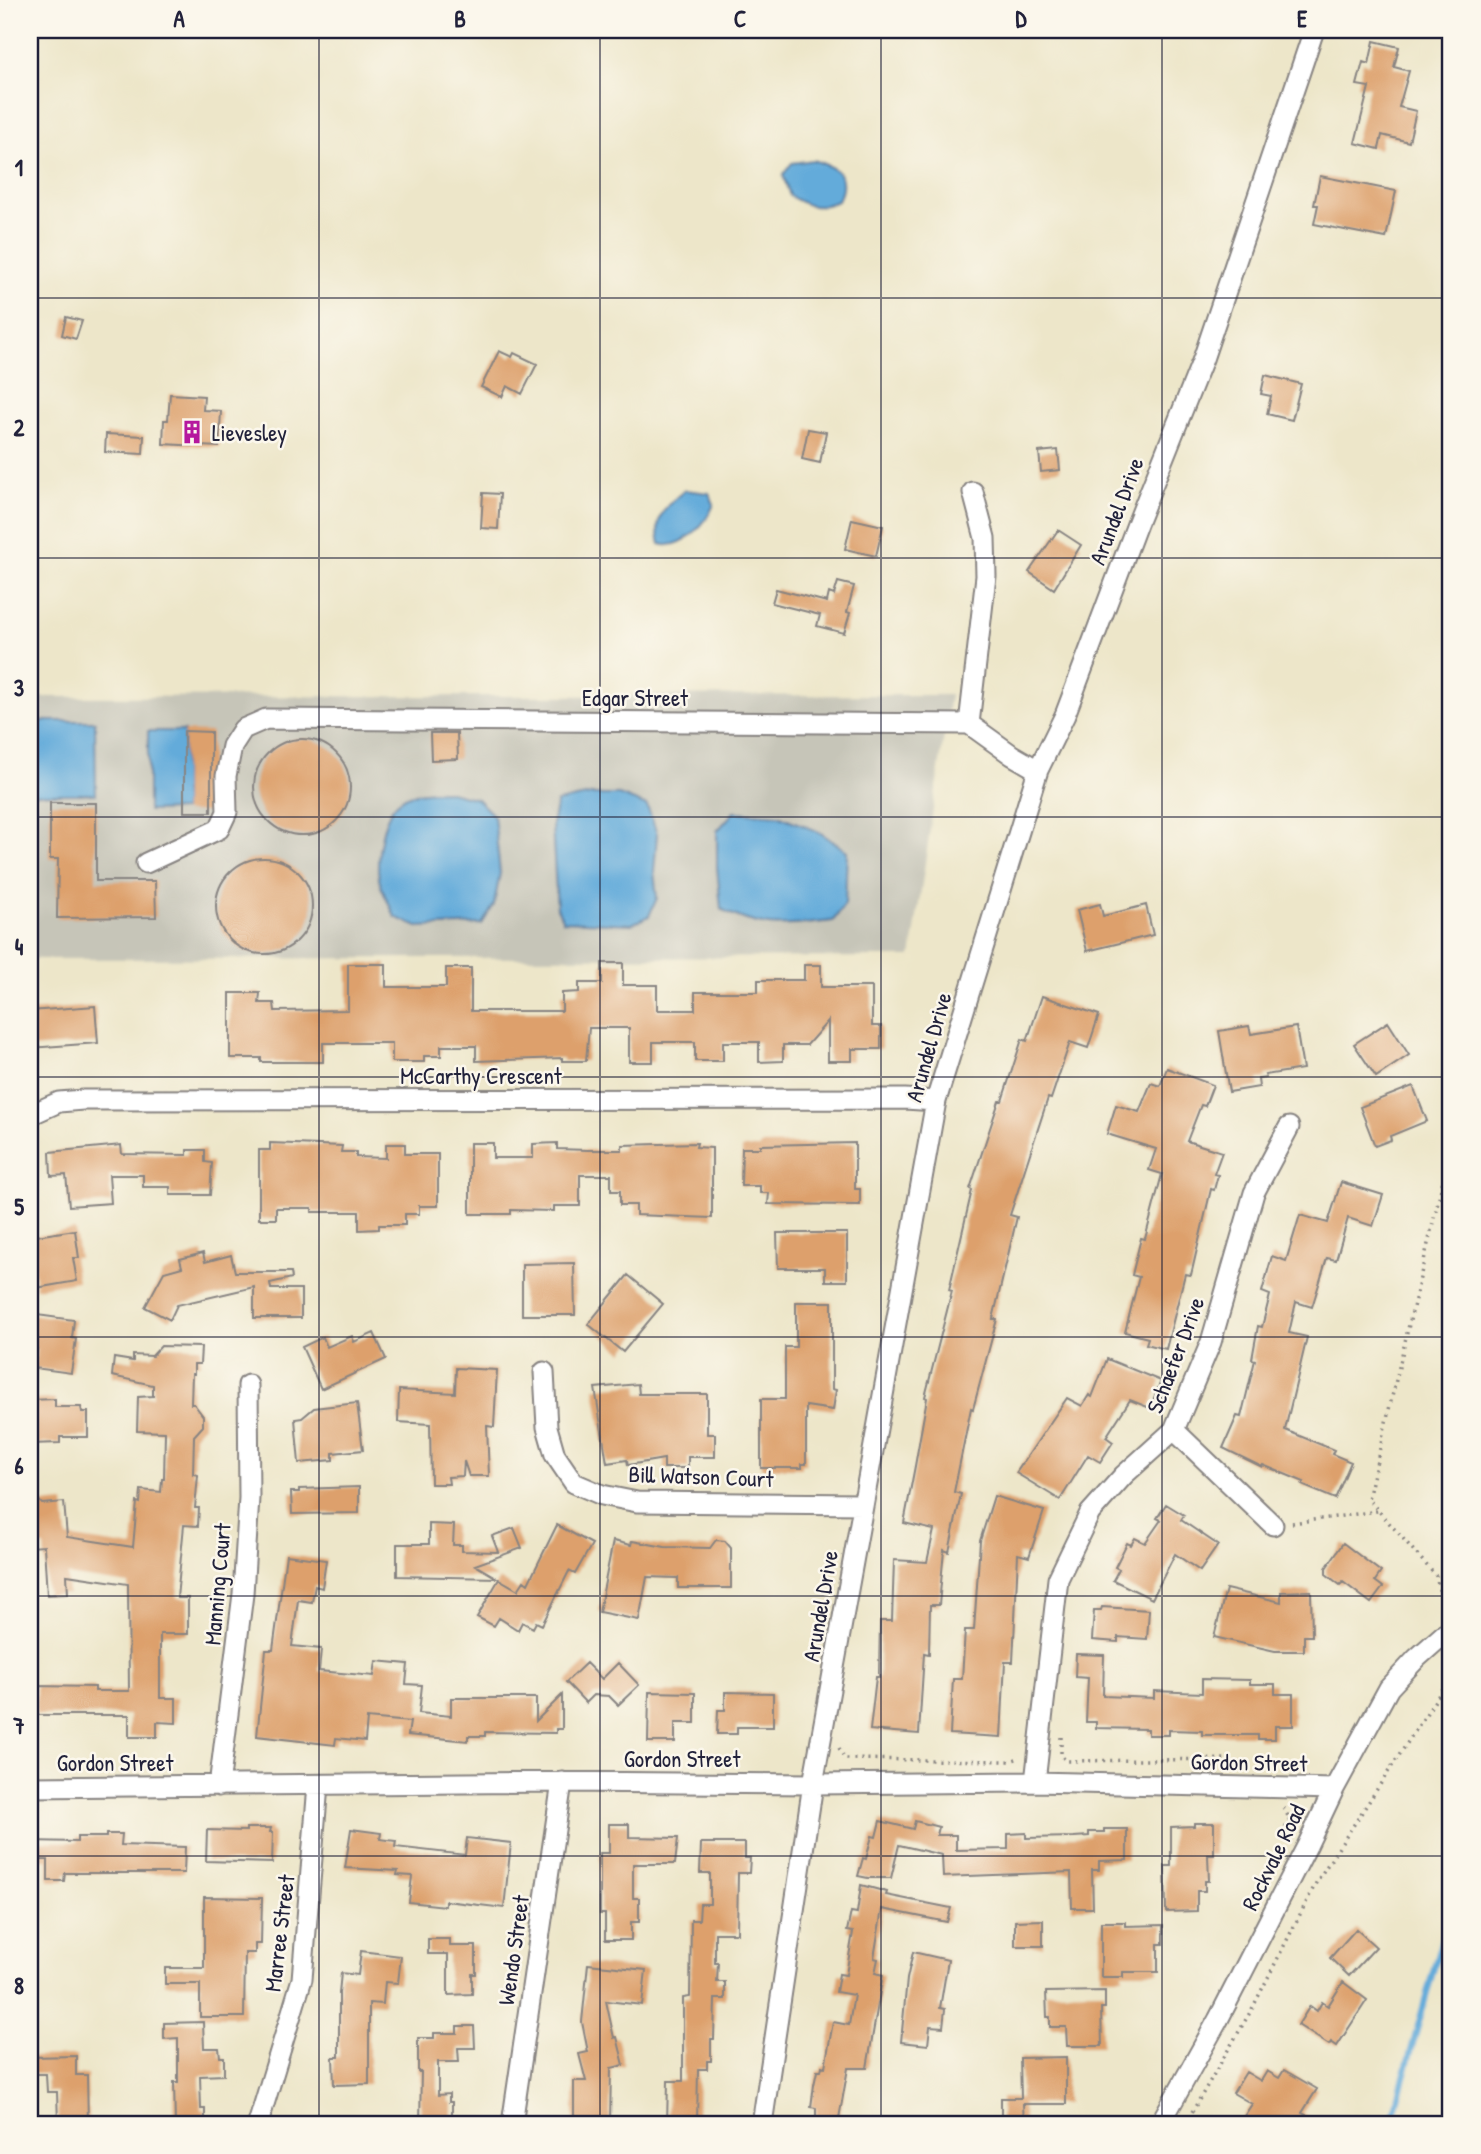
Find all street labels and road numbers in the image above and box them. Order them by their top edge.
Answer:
street label: Arundel Drive [1081,453,1151,569]
street label: Edgar Street [582,682,689,713]
street label: Arundel Drive [898,989,958,1105]
street label: McCarthy Crescent [400,1060,563,1091]
street label: Schaefer Drive [1139,1292,1211,1418]
street label: Bill Watson Court [628,1458,775,1494]
street label: Manning Court [196,1521,238,1646]
street label: Arundel Drive [795,1548,845,1664]
street label: Gordon Street [624,1743,741,1774]
street label: Gordon Street [1190,1745,1309,1779]
street label: Gordon Street [57,1747,174,1778]
street label: Rockvale Road [1234,1799,1312,1915]
street label: Marree Street [256,1872,302,1993]
street label: Wendo Street [490,1892,536,2007]

